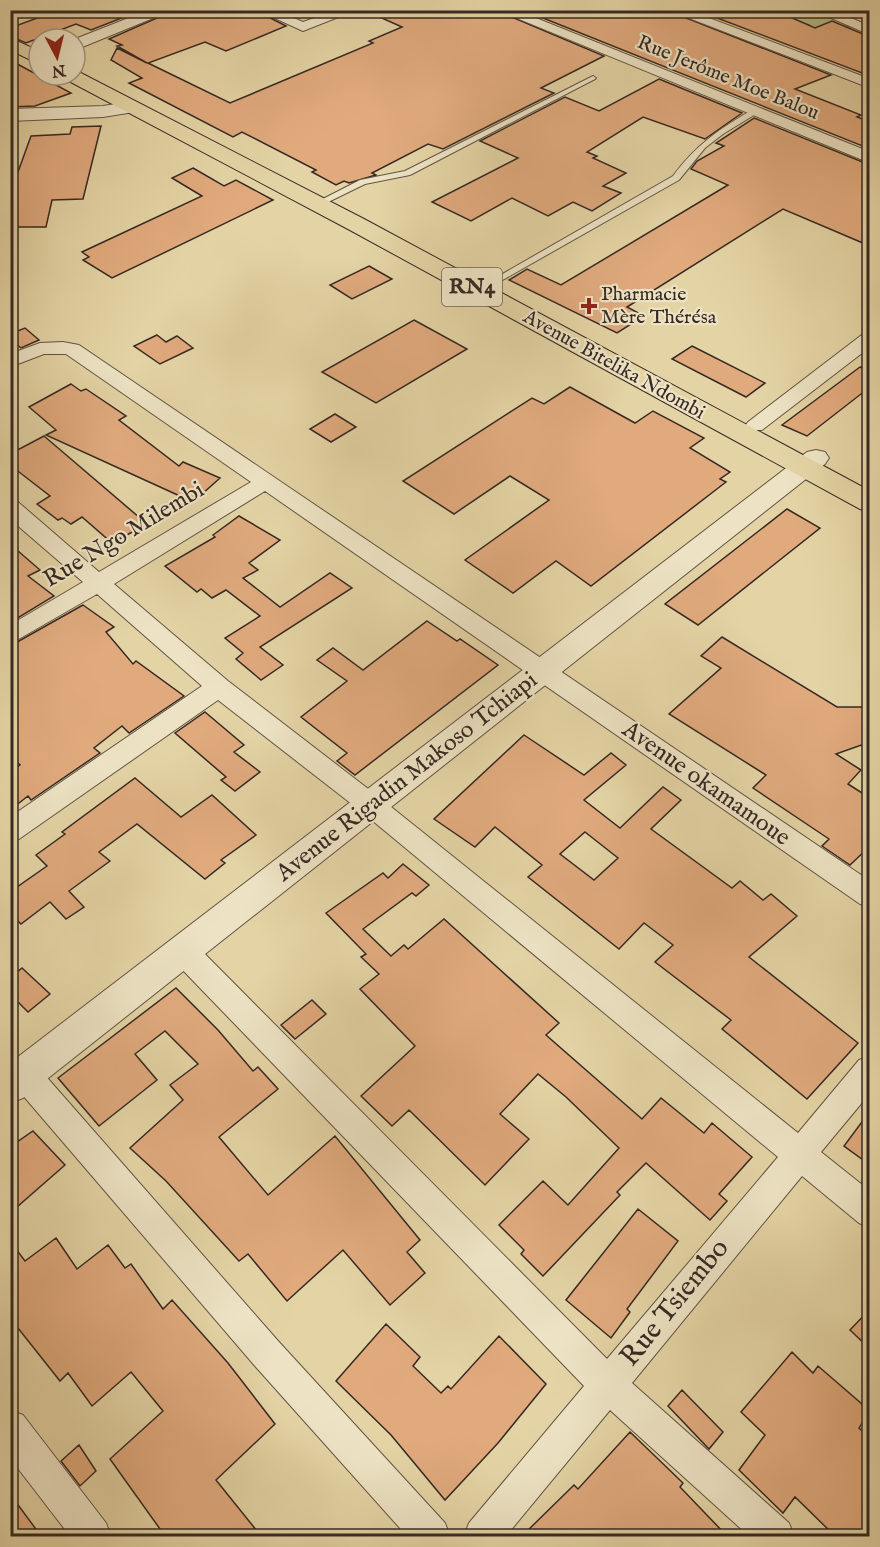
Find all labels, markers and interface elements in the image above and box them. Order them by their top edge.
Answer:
north arrow [27,27,87,87]
street label: Rue Jerôme Moe Balou [633,30,823,126]
text: N [50,59,68,81]
road number: RN4 [442,268,502,306]
place label: Pharmacie Mère Thérésa [601,282,717,330]
marker: Pharmacie Mère Thérésa [582,299,596,313]
street label: Avenue Bitelika Ndombi [518,304,709,425]
street label: Rue Ngo Milembi [38,475,210,595]
street label: Avenue Rigadin Makoso Tchiapi [269,665,544,889]
street label: Avenue okamamoue [615,714,796,854]
street label: Rue Tsiembo [613,1232,737,1374]

